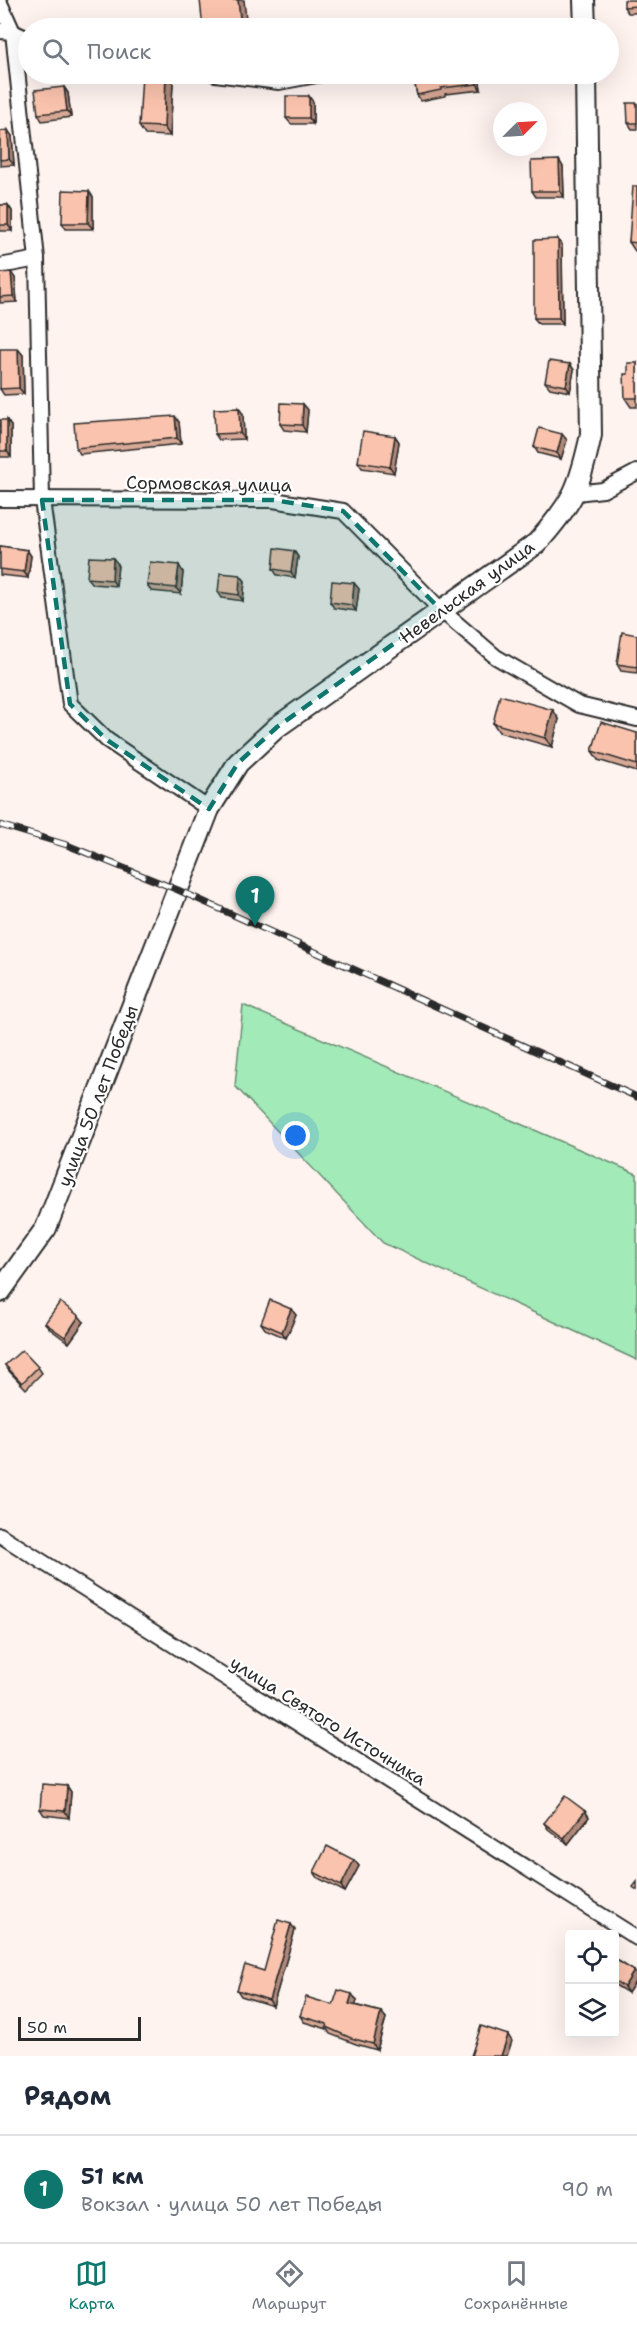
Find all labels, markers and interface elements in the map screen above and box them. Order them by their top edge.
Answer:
search box [18,18,619,84]
icon: search [39,35,72,68]
text: Поиск [87,37,151,66]
north arrow [493,102,547,156]
street label: Сормовская улица [126,471,292,497]
street label: Невельская улица [395,535,539,649]
pin: 1 [236,876,274,926]
street label: улица 50 лет Победы [52,1002,144,1190]
your location [281,1121,310,1150]
street label: улица Святого Источника [225,1651,431,1791]
map controls [565,1930,619,2038]
button: locate [565,1930,619,1984]
button: layers [565,1984,619,2038]
scale bar [18,2014,141,2042]
text: 50 m [27,2017,67,2038]
text: Рядом [24,2078,111,2113]
text: 51 км [81,2162,144,2191]
text: 1 [39,2176,48,2202]
text: 90 m [561,2176,613,2202]
text: Вокзал · улица 50 лет Победы [81,2191,382,2217]
tab: Карта [69,2257,114,2314]
tab: Маршрут [252,2257,326,2314]
tab: Сохранённые [464,2257,568,2314]

